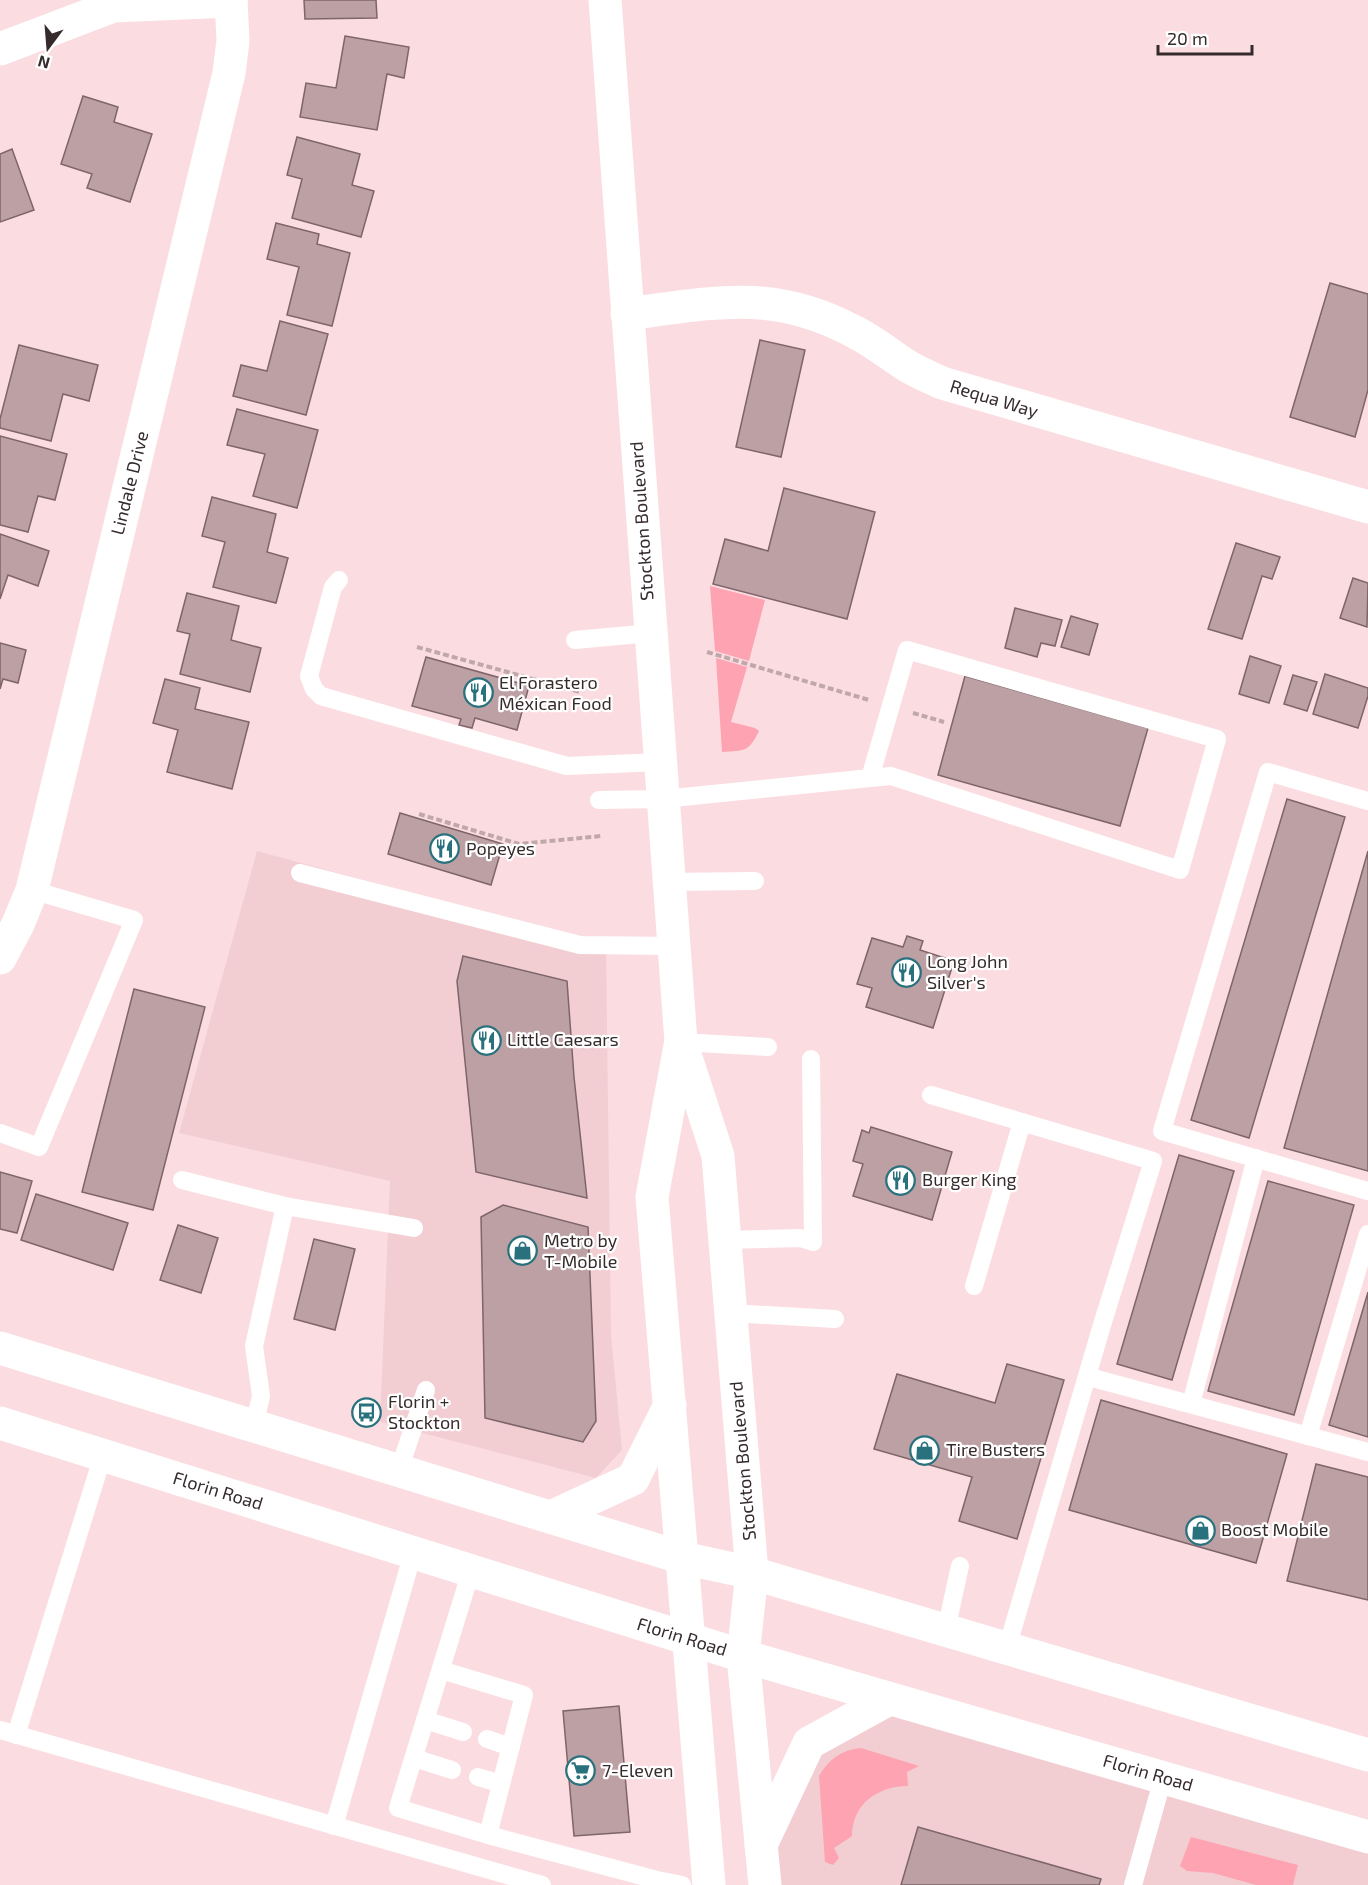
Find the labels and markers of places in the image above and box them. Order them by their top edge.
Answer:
place label: El Forastero Méxican Food [499,671,612,714]
restaurant icon: El Forastero Méxican Food [462,677,494,709]
restaurant icon: Popeyes [429,833,461,865]
place label: Popeyes [466,837,535,859]
place label: Long John Silver's [927,950,1008,993]
restaurant icon: Long John Silver's [890,956,922,988]
restaurant icon: Little Caesars [470,1024,502,1056]
place label: Little Caesars [507,1028,619,1050]
restaurant icon: Burger King [885,1164,917,1196]
place label: Burger King [922,1168,1017,1190]
place label: Metro by T-Mobile [544,1229,618,1272]
shop icon: Metro by T-Mobile [507,1235,539,1267]
place label: Florin + Stockton [388,1390,461,1433]
bus stop icon: Florin + Stockton [351,1396,383,1428]
shop icon: Tire Busters [909,1434,941,1466]
place label: Tire Busters [946,1438,1045,1460]
shop icon: Boost Mobile [1184,1514,1216,1546]
place label: Boost Mobile [1221,1518,1328,1540]
supermarket icon: 7-Eleven [565,1755,597,1787]
place label: 7-Eleven [602,1759,674,1781]

